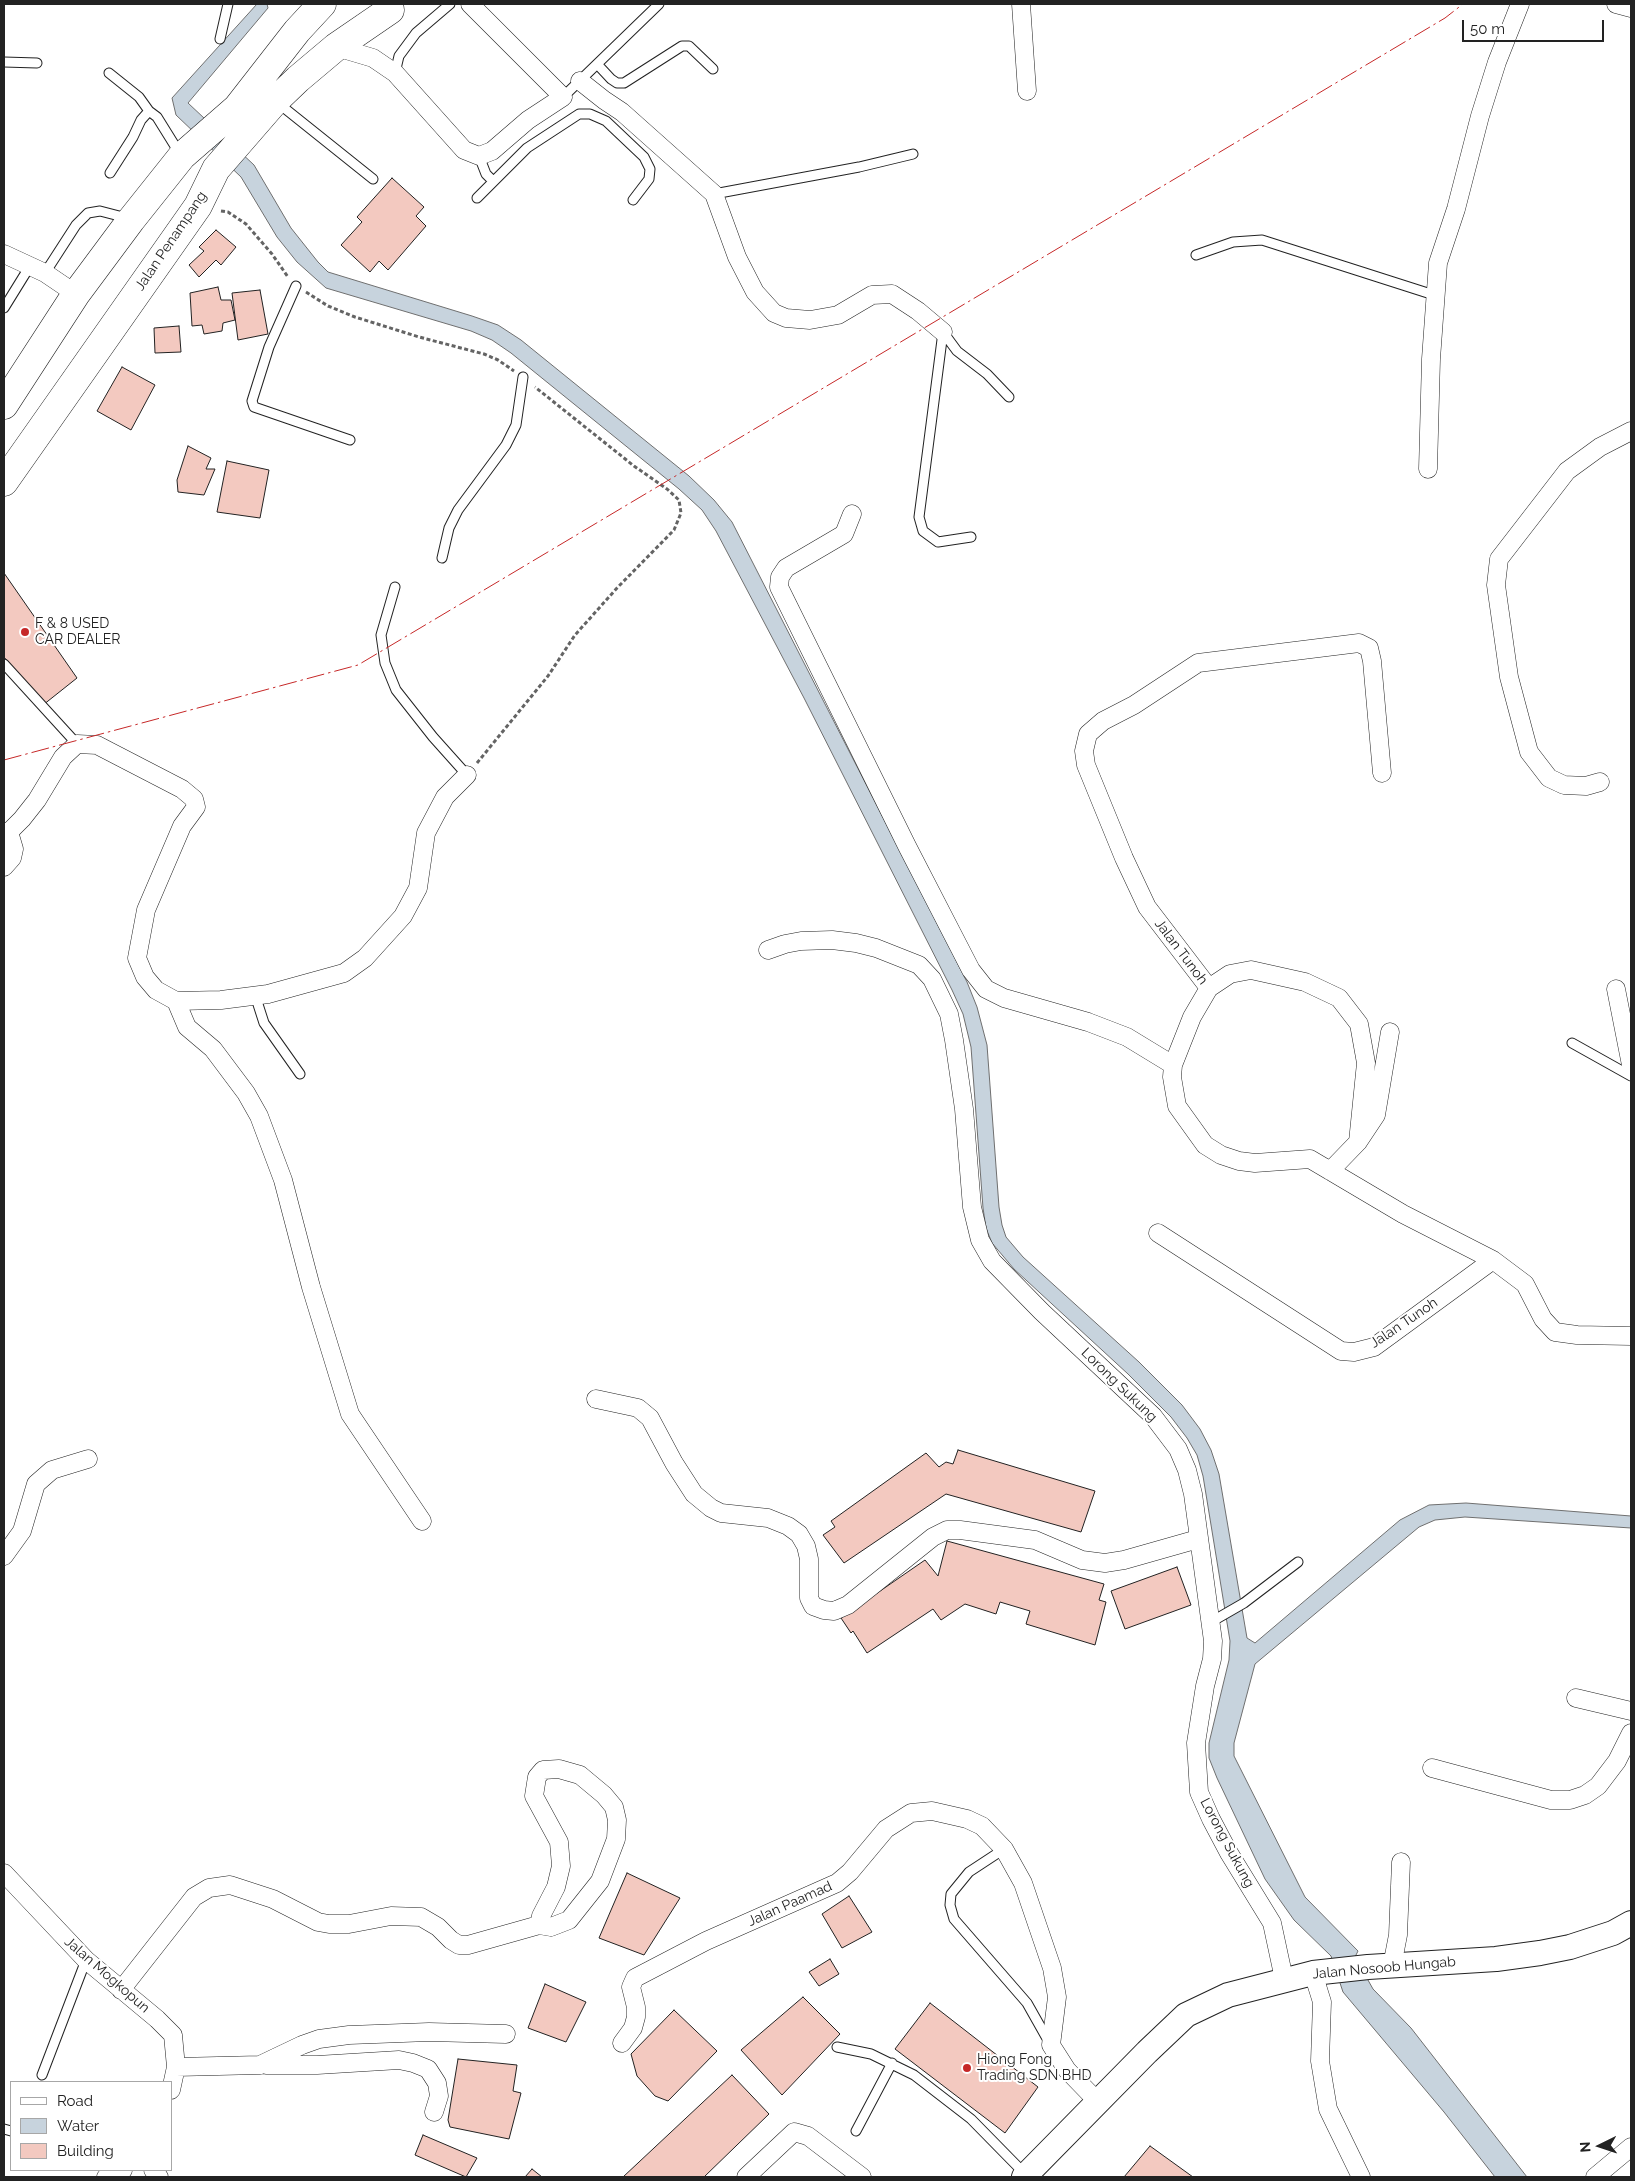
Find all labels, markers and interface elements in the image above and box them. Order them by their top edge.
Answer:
scale bar [1465,10,1608,42]
text: 50 m [1470,20,1505,38]
street label: Jalan Penampang [132,188,210,294]
place label: F & 8 USED CAR DEALER [35,616,120,648]
marker: F & 8 USED CAR DEALER [19,626,31,638]
street label: Jalan Tunoh [1151,916,1211,988]
street label: Jalan Tunoh [1367,1294,1441,1352]
street label: Lorong Sukung [1078,1345,1160,1425]
street label: Lorong Sukung [1196,1795,1258,1891]
street label: Jalan Paamad [745,1878,835,1930]
street label: Jalan Mogkopun [61,1934,153,2016]
street label: Jalan Nosoob Hungab [1312,1953,1456,1983]
place label: Hiong Fong Trading SDN BHD [977,2052,1091,2084]
marker: Hiong Fong Trading SDN BHD [961,2062,973,2074]
legend [10,2081,172,2171]
text: Road [57,2092,93,2110]
text: Water [57,2117,99,2135]
north arrow [1575,2121,1625,2171]
text: N [1577,2141,1593,2153]
text: Building [57,2142,114,2160]

